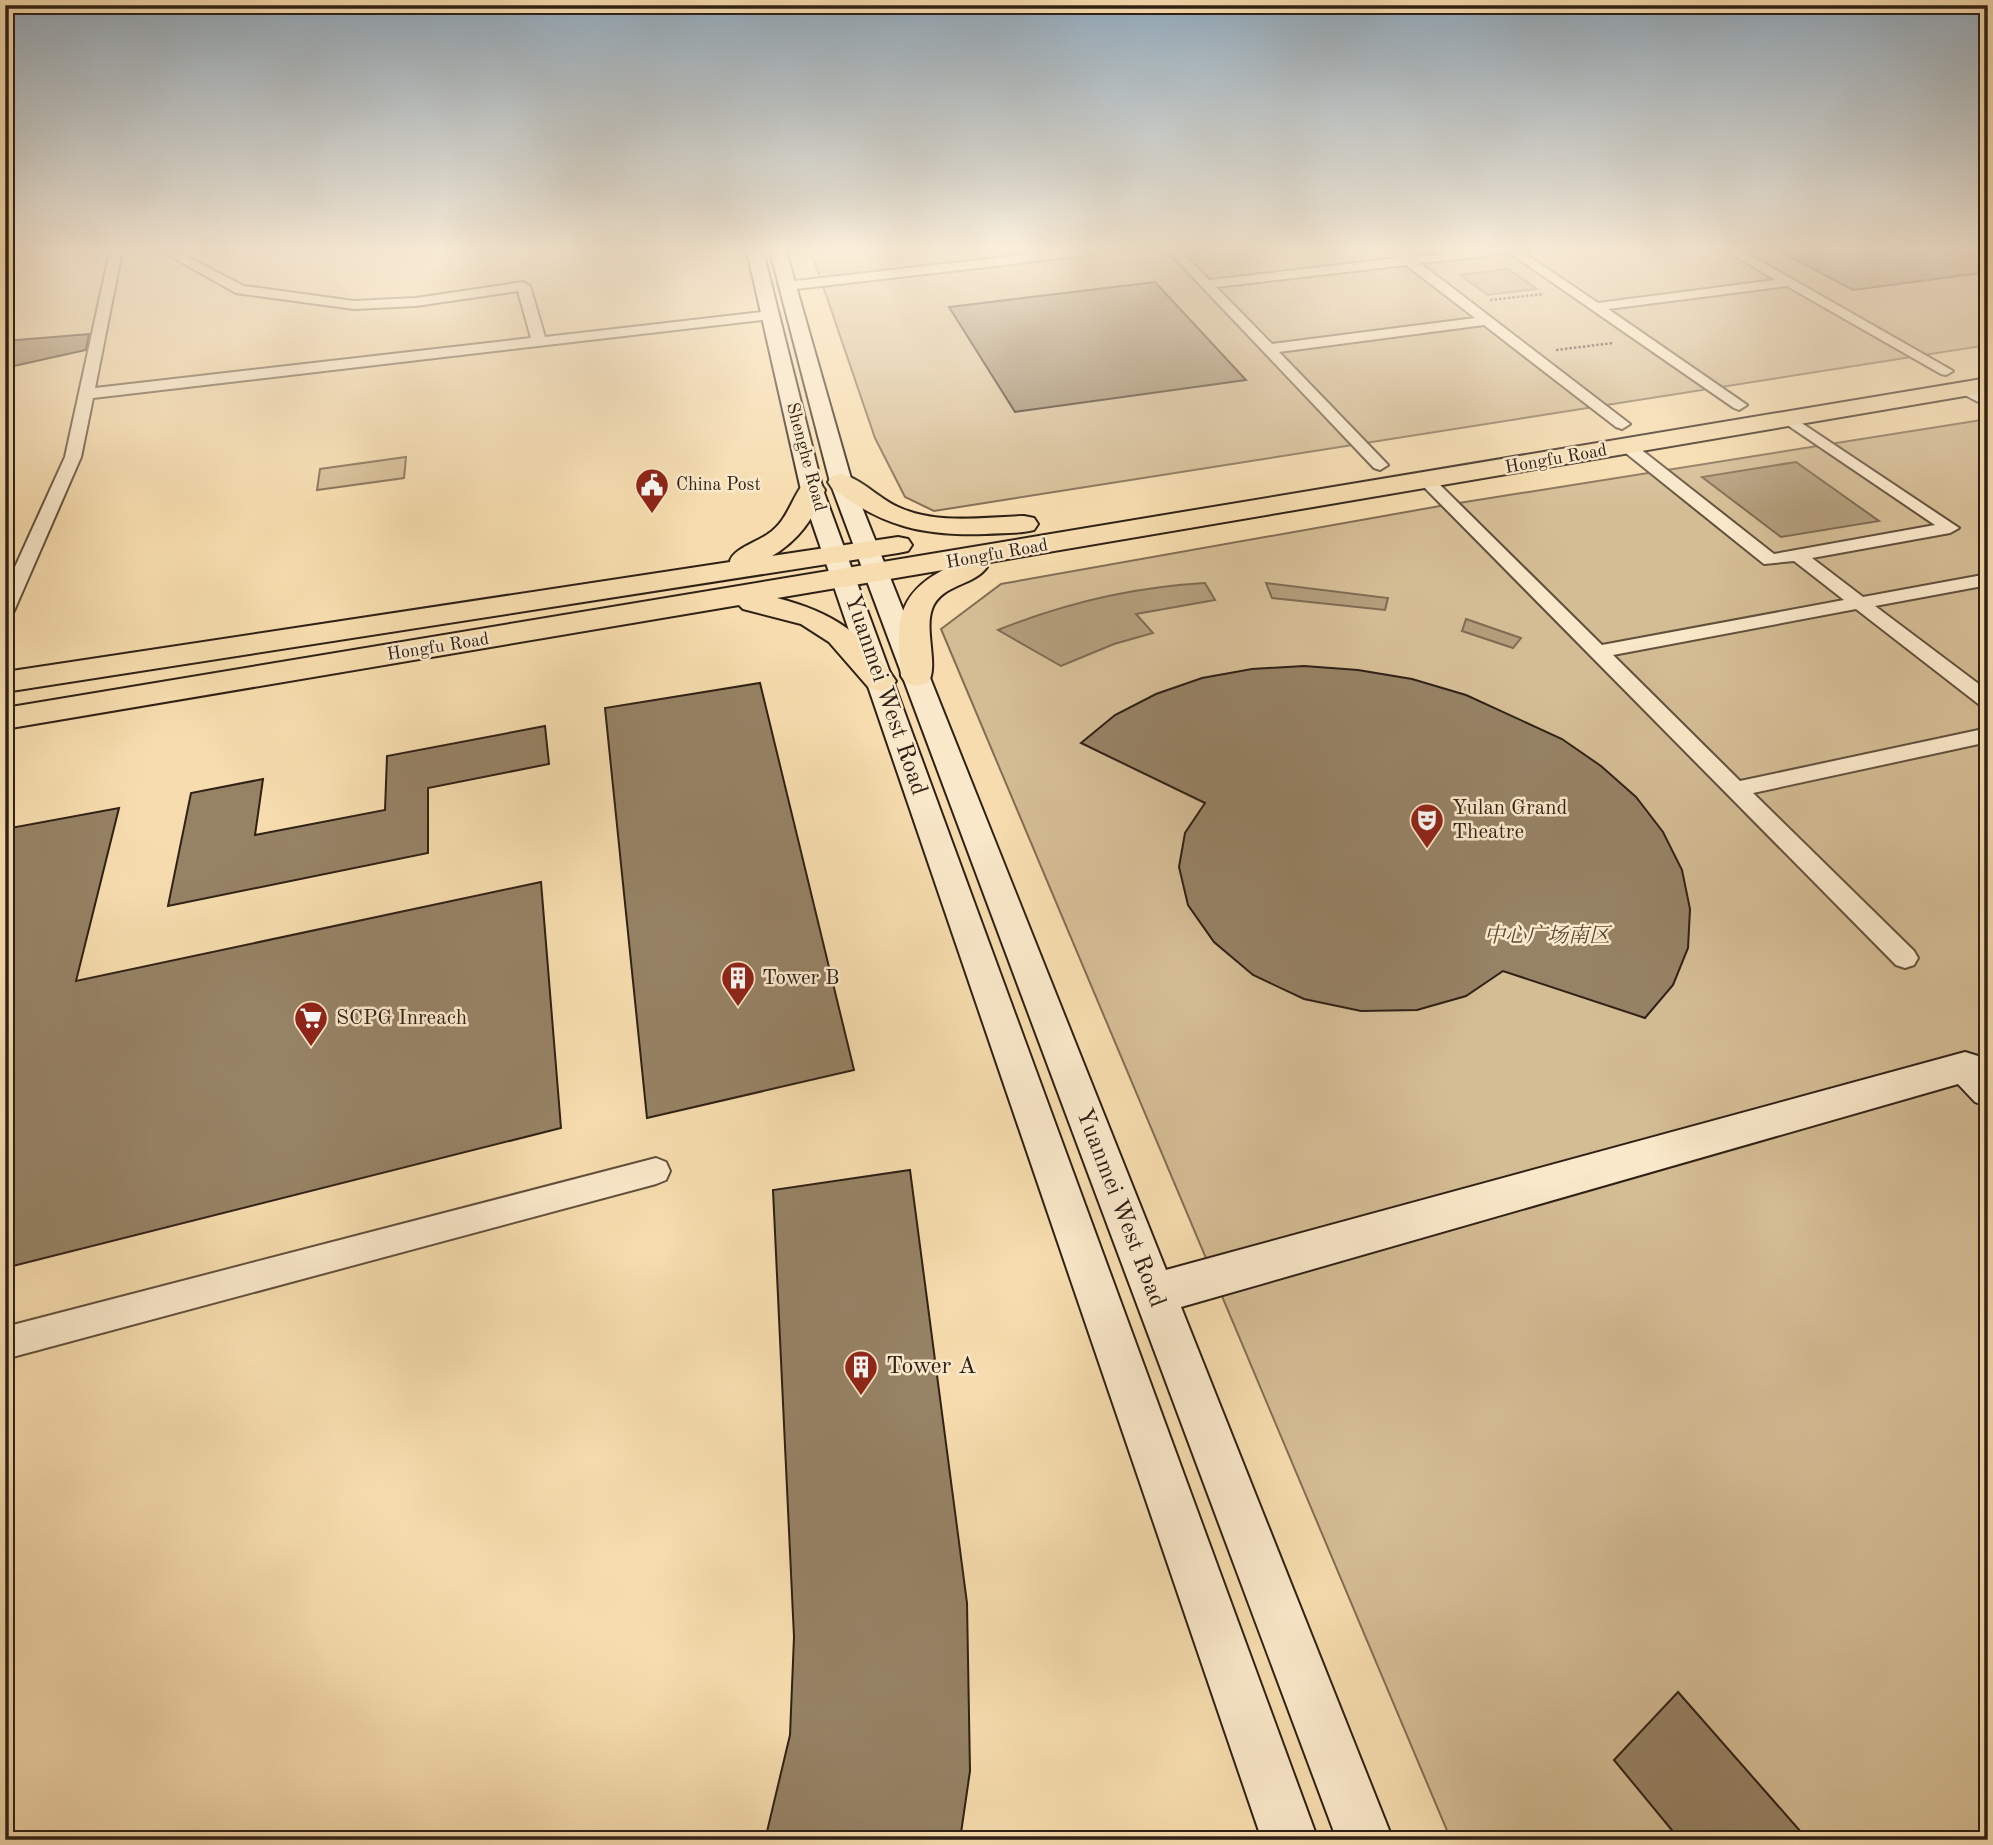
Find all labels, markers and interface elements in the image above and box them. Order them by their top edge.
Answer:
street label: Shenghe Road [783,401,829,513]
street label: Hongfu Road [1504,441,1608,477]
public building icon: China Post [633,466,671,515]
place label: China Post [676,476,761,494]
street label: Hongfu Road [945,536,1049,572]
street label: Yuanmei West Road [839,591,931,799]
street label: Hongfu Road [386,630,490,664]
place label: Yulan Grand Theatre [1452,798,1568,843]
theatre icon: Yulan Grand Theatre [1408,801,1446,850]
park label: 中心广场南区 [1484,924,1613,947]
building icon: Tower B [719,959,757,1008]
place label: Tower B [762,968,840,989]
supermarket icon: SCPG Inreach [292,999,330,1048]
place label: SCPG Inreach [336,1008,467,1029]
street label: Yuanmei West Road [1071,1105,1169,1311]
building icon: Tower A [842,1348,880,1397]
place label: Tower A [886,1355,976,1379]

